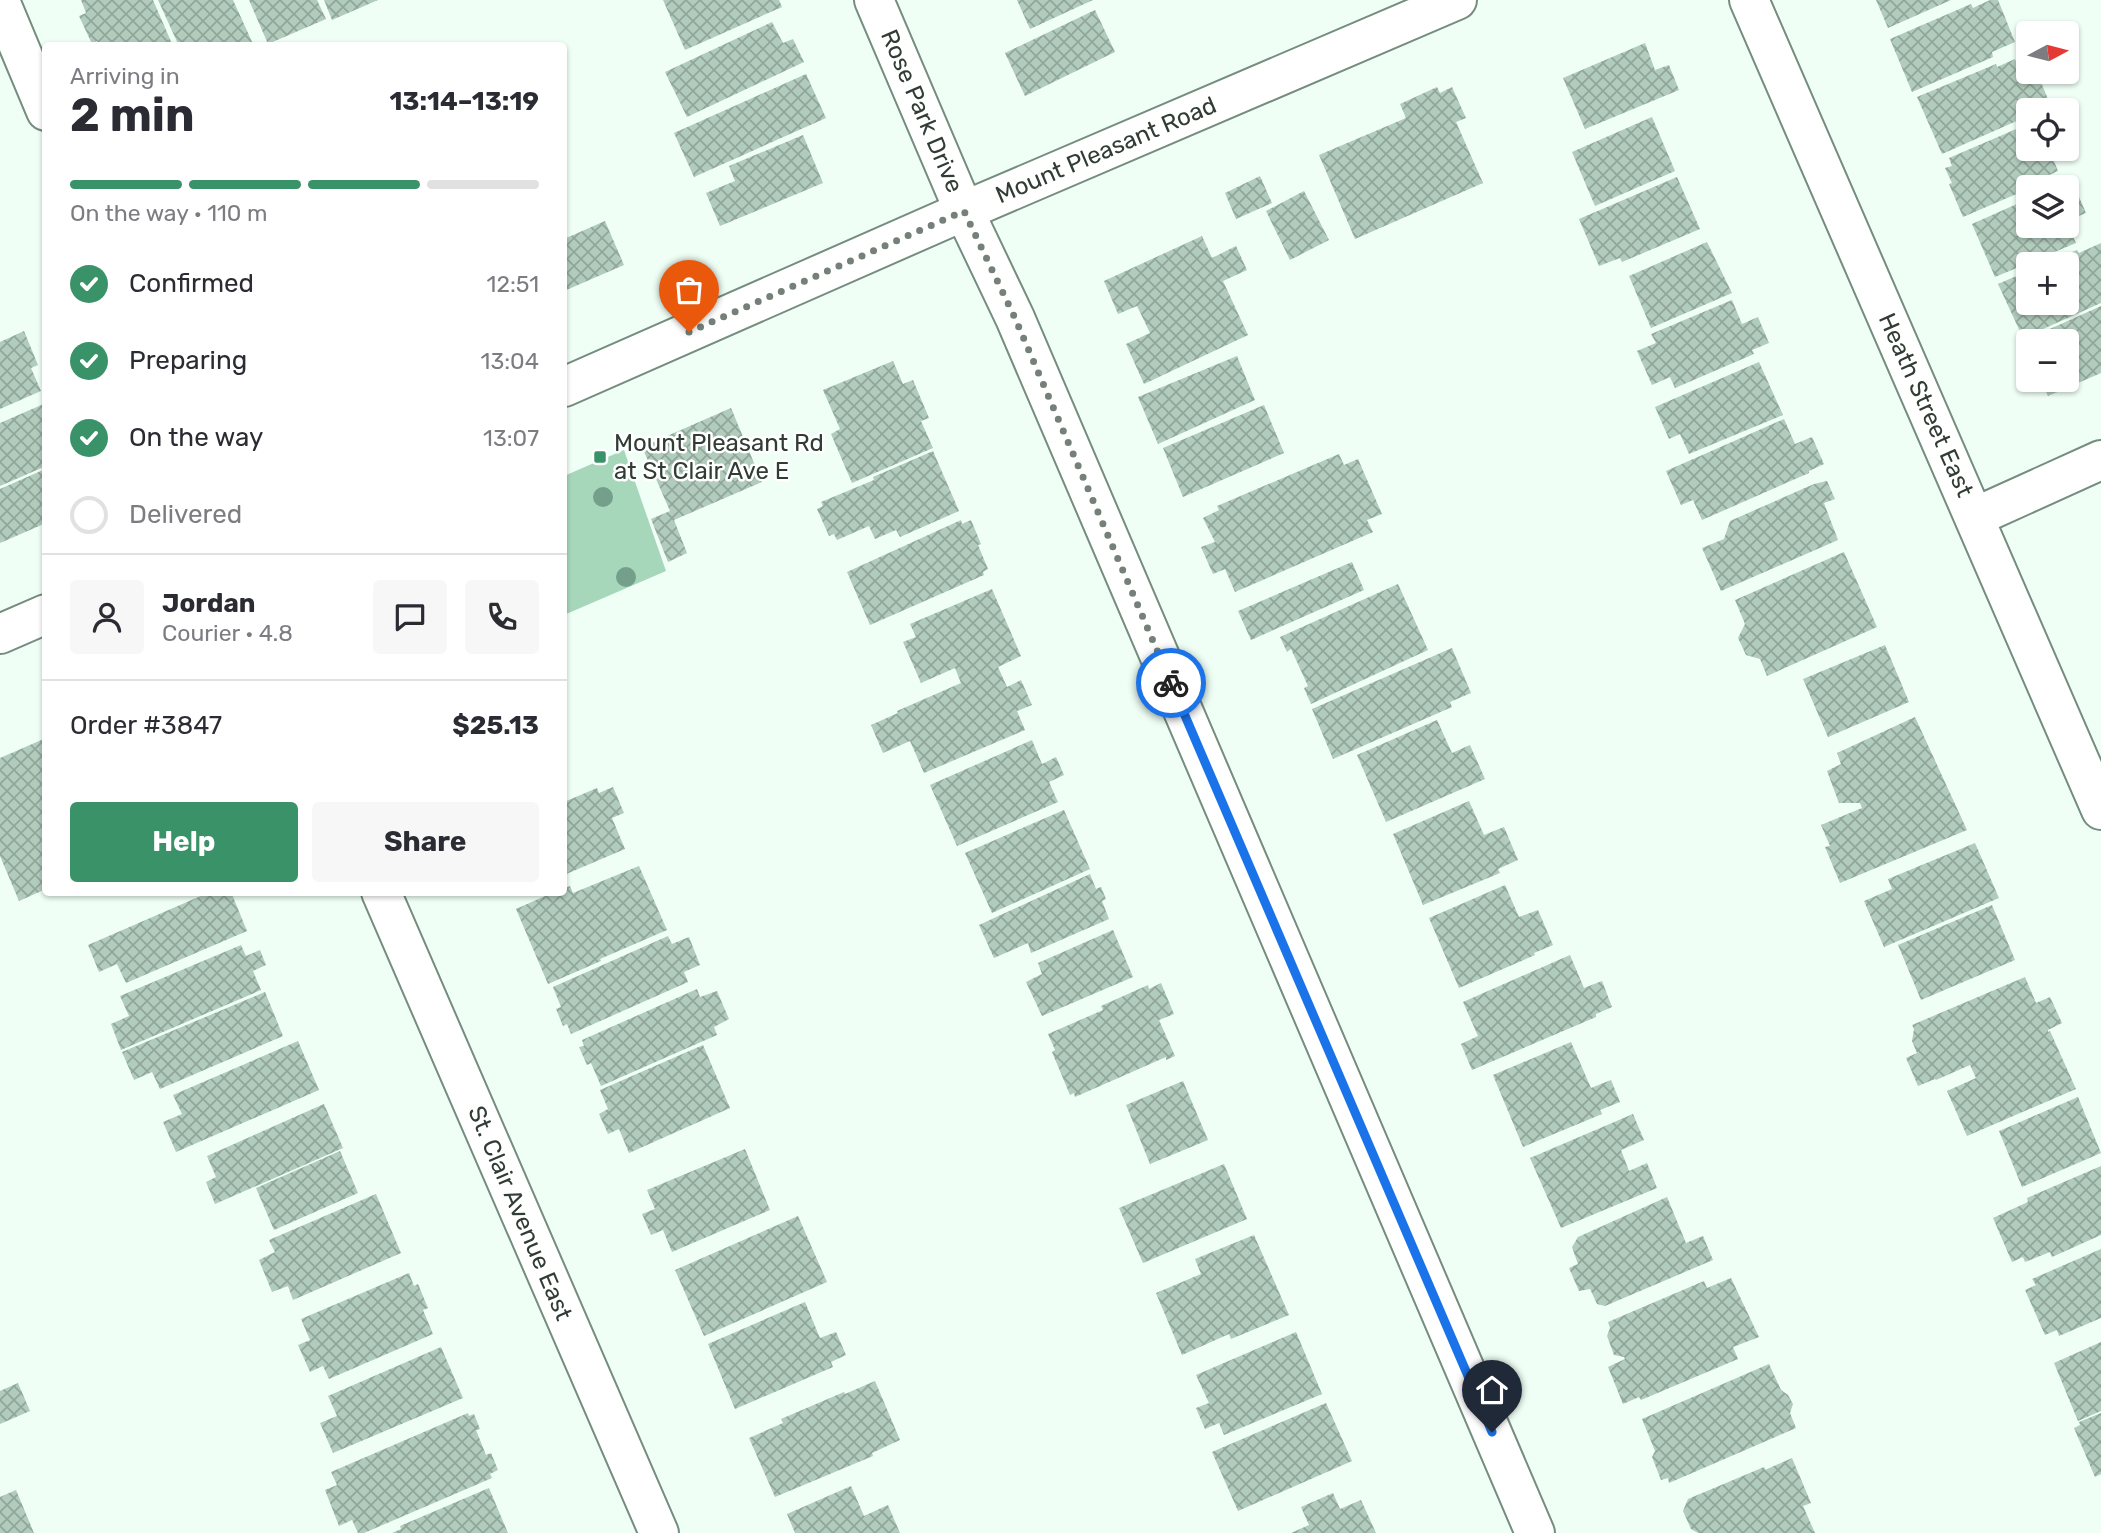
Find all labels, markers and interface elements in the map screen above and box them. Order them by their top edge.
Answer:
north arrow [2016,21,2079,84]
map controls [2016,21,2079,392]
street label: Rose Park Drive [875,25,969,197]
text: Arriving in [70,62,180,90]
text: 13:14–13:19 [389,86,539,117]
text: 2 min [70,88,195,143]
street label: Mount Pleasant Road [992,91,1220,209]
button: locate [2016,98,2079,161]
button: layers [2016,175,2079,238]
text: On the way · 110 m [70,199,268,227]
button: + [2016,252,2079,315]
pin [659,260,719,332]
icon: check [70,265,108,303]
text: Confirmed [129,268,254,299]
text: 12:51 [487,270,539,298]
icon: bag [670,271,708,309]
street label: Heath Street East [1873,309,1979,501]
button: − [2016,329,2079,392]
icon: check [70,342,108,380]
text: Preparing [129,345,247,376]
text: 13:04 [481,347,539,375]
icon: check [70,419,108,457]
text: On the way [129,422,263,453]
text: 13:07 [483,424,539,452]
place label: Mount Pleasant Rd at St Clair Ave E [614,429,824,485]
marker: Mount Pleasant Rd at St Clair Ave E [592,449,608,465]
text: Delivered [129,499,242,530]
button: person [70,580,144,654]
button: chat [373,580,447,654]
button: phone [465,580,539,654]
text: Jordan [162,588,255,619]
text: Courier · 4.8 [162,619,293,647]
courier [1136,648,1206,718]
icon: bike [1152,664,1190,702]
text: Order #3847 [70,710,222,741]
text: $25.13 [452,710,539,741]
button: Help [70,802,298,882]
button: Share [312,802,539,882]
street label: St. Clair Avenue East [462,1102,578,1324]
pin [1462,1360,1522,1432]
icon: home [1473,1371,1511,1409]

